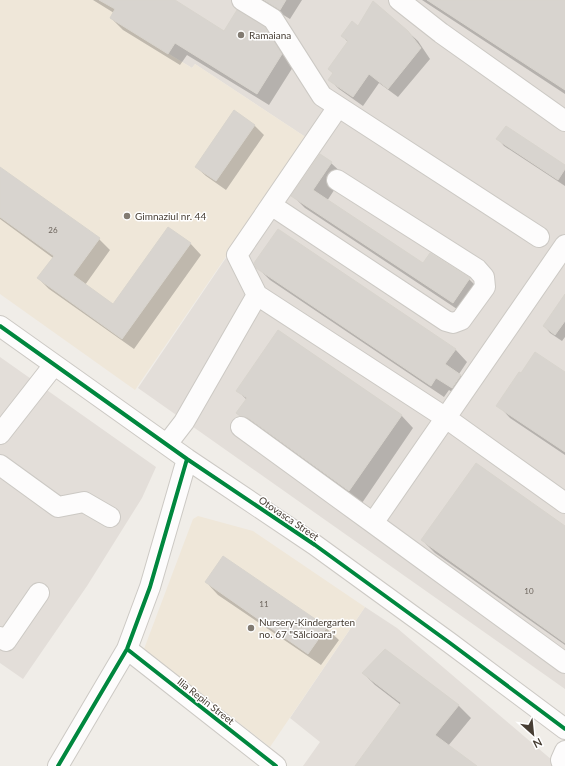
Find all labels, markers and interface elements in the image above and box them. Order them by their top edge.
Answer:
place label: Ramaiana [249,29,291,41]
marker: Ramaiana [236,30,246,40]
place label: Gimnaziul nr. 44 [135,210,206,222]
marker: Gimnaziul nr. 44 [122,211,132,221]
house number: 26 [48,225,58,235]
street label: Otovasca Street [257,493,322,543]
house number: 10 [524,586,534,596]
house number: 11 [259,599,269,609]
place label: Nursery-Kindergarten no. 67 "Sălcioara" [259,616,355,640]
marker: Nursery-Kindergarten no. 67 "Sălcioara" [246,623,256,633]
street label: Ilia Repin Street [175,675,237,727]
north arrow [513,714,553,754]
text: N [531,736,544,751]

